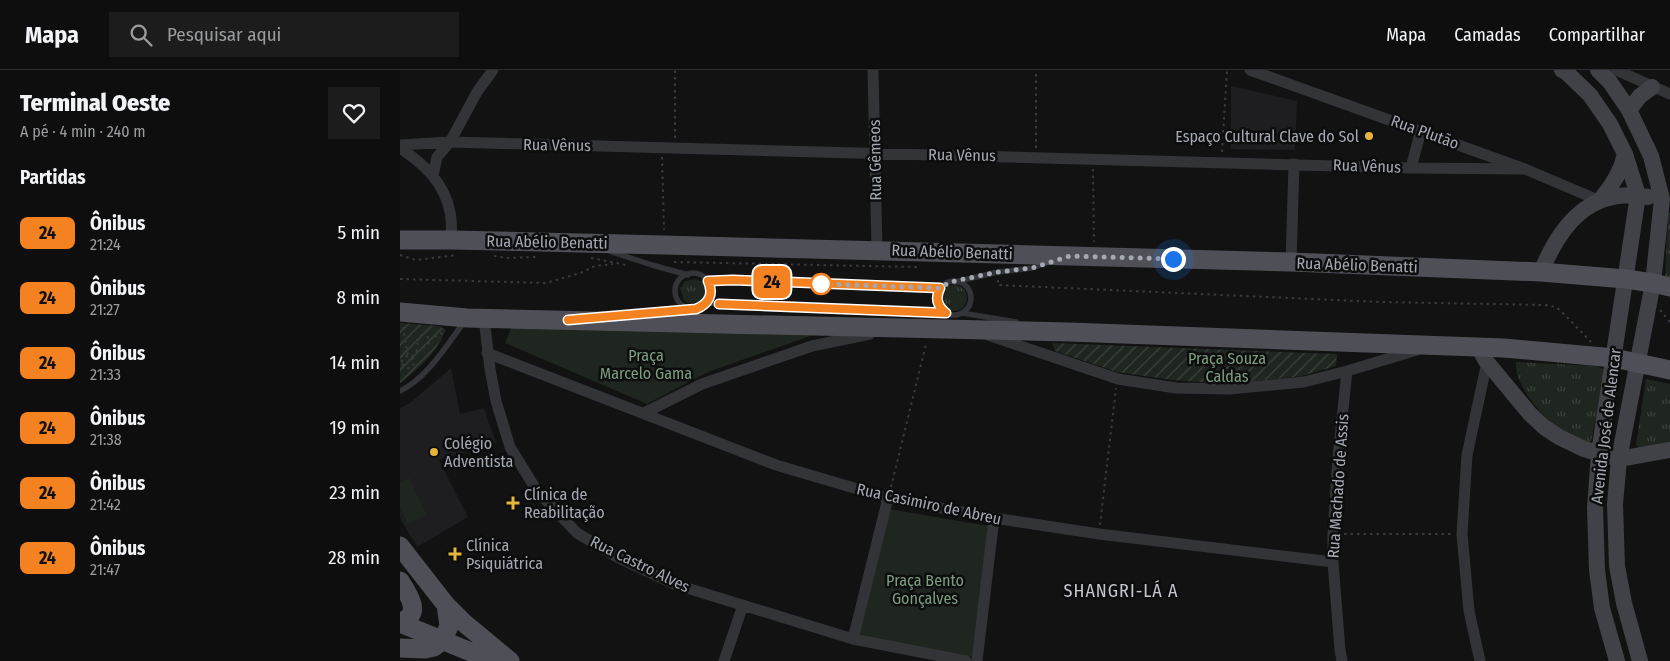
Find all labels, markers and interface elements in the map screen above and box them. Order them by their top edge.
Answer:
search box [109,12,459,57]
text: Mapa [25,21,79,49]
icon: search [127,21,155,49]
text: Pesquisar aqui [167,23,281,46]
text: Mapa [1386,24,1426,46]
text: Camadas [1454,24,1521,46]
text: Compartilhar [1549,24,1645,46]
button: heart [328,87,380,139]
text: Terminal Oeste [20,89,170,117]
street label: Rua Plutão [1388,111,1462,153]
street label: Rua Gêmeos [865,119,885,201]
text: A pé · 4 min · 240 m [20,122,146,141]
place label: Espaço Cultural Clave do Sol [1175,127,1359,146]
marker: Espaço Cultural Clave do Sol [1363,130,1375,142]
street label: Rua Vênus [523,135,591,155]
street label: Rua Vênus [928,145,996,165]
street label: Rua Vênus [1333,155,1401,177]
text: Partidas [20,166,85,189]
text: Ônibus [90,212,145,235]
text: 5 min [337,221,380,244]
text: 24 [39,222,56,244]
street label: Rua Abélio Benatti [486,231,608,253]
text: 21:24 [90,235,121,254]
street label: Rua Abélio Benatti [891,240,1013,264]
your location [1161,247,1186,272]
street label: Rua Abélio Benatti [1296,253,1418,277]
line badge: 24 [750,266,794,298]
text: 24 [763,271,781,293]
unlabelled marker [810,273,832,295]
text: Ônibus [90,277,145,300]
text: 8 min [337,286,380,309]
text: 24 [39,287,56,309]
text: 21:27 [90,300,120,319]
text: Ônibus [90,342,145,365]
park label: Praça Marcelo Gama [600,346,692,383]
street label: Avenida José de Alencar [1587,347,1625,505]
park label: Praça Souza Caldas [1188,349,1266,386]
text: 14 min [330,351,380,374]
text: 24 [39,352,56,374]
text: 21:33 [90,365,121,384]
text: Ônibus [90,407,145,430]
street label: Rua Machado de Assis [1323,413,1353,559]
text: 19 min [329,416,380,439]
text: 24 [39,417,56,439]
text: 21:38 [90,430,122,449]
place label: Colégio Adventista [444,434,514,471]
marker: Colégio Adventista [428,446,440,458]
text: Ônibus [90,472,145,495]
street label: Rua Casimiro de Abreu [855,479,1003,529]
text: 23 min [329,481,380,504]
text: 24 [39,482,56,504]
place label: Clínica de Reabilitação [524,485,605,522]
text: 21:42 [90,495,121,514]
marker: Clínica de Reabilitação [506,496,520,510]
street label: Rua Castro Alves [587,532,693,596]
place label: Clínica Psiquiátrica [466,536,543,573]
text: Ônibus [90,537,145,560]
text: 28 min [328,546,380,569]
text: 24 [39,547,56,569]
marker: Clínica Psiquiátrica [448,547,462,561]
text: 21:47 [90,560,120,579]
park label: Praça Bento Gonçalves [886,571,964,608]
district label: SHANGRI-LÁ A [1064,579,1178,602]

